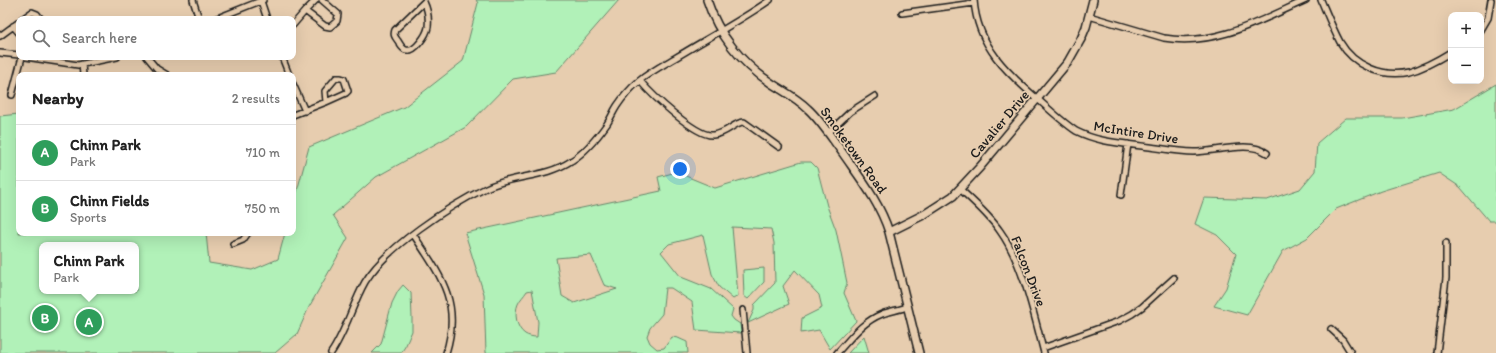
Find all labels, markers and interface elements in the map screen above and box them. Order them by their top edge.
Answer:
map controls [1448,12,1484,84]
button: + [1448,12,1484,48]
search box [16,16,296,60]
icon: search [30,27,52,49]
text: Search here [62,29,137,47]
button: − [1448,48,1484,84]
street label: Cavalier Drive [966,86,1033,162]
text: Nearby [32,88,84,108]
text: 2 results [232,91,280,106]
street label: Smoketown Road [816,104,891,197]
street label: McIntire Drive [1092,117,1180,148]
text: Chinn Park [70,136,141,154]
text: A [41,145,49,160]
text: 710 m [246,145,280,160]
text: Park [70,154,96,169]
your location [670,159,690,179]
text: Chinn Fields [70,192,149,210]
text: B [41,201,49,216]
text: 750 m [245,201,280,216]
text: Sports [70,210,106,225]
street label: Falcon Drive [1007,234,1050,309]
popup [39,242,139,294]
text: Chinn Park [54,252,124,270]
text: Park [54,270,79,285]
pin: B [32,303,58,333]
pin: A [76,307,102,337]

